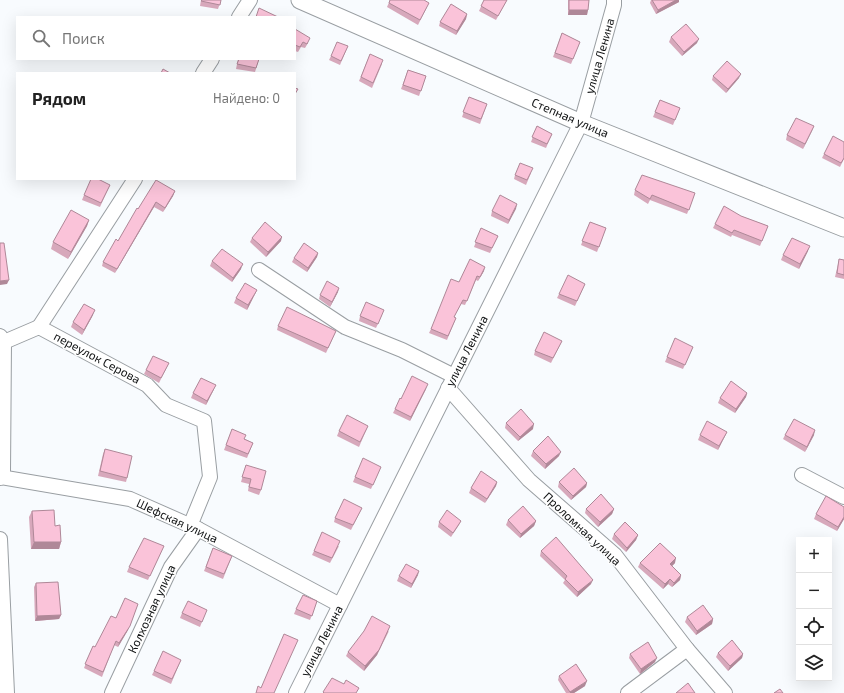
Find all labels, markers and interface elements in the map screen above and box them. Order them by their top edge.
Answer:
search box [16,16,296,60]
street label: улица Ленина [582,16,617,95]
icon: search [30,27,52,49]
text: Поиск [62,29,105,47]
text: Рядом [32,88,86,108]
text: Найдено: 0 [213,90,280,106]
street label: Степная улица [529,95,611,141]
street label: улица Ленина [442,313,491,389]
street label: переулок Серова [51,328,143,387]
street label: Проломная улица [540,489,624,568]
street label: Шефская улица [134,495,220,546]
map controls [796,537,832,681]
button: + [796,537,832,573]
street label: Колхозная улица [124,562,179,655]
button: − [796,573,832,609]
street label: улица Ленина [297,603,346,679]
button: locate [796,609,832,645]
button: layers [796,645,832,681]

